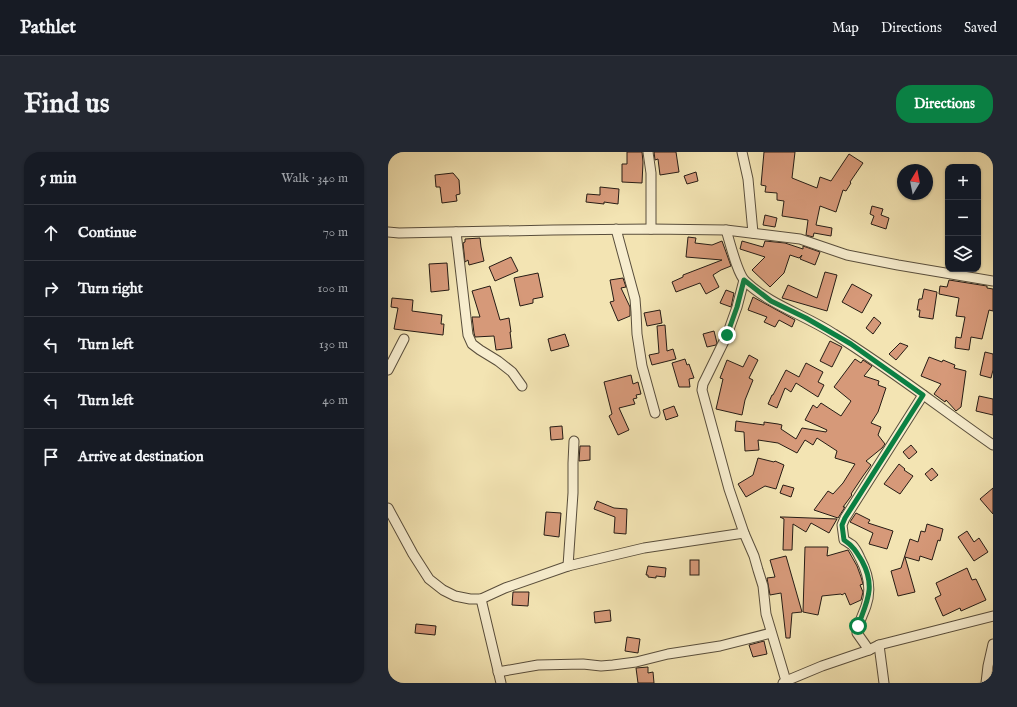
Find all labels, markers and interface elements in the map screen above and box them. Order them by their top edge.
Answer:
text: Pathlet [20,16,76,40]
text: Map [832,19,859,37]
text: Directions [881,19,942,37]
text: Saved [964,19,997,37]
button: Directions [896,85,993,123]
text: Find us [24,87,110,122]
north arrow [897,164,933,200]
map controls [945,164,981,272]
button: + [945,164,981,200]
text: 5 min [40,168,77,189]
text: Walk · 340 m [281,170,348,187]
button: − [945,200,981,236]
icon: ahead [40,222,62,244]
text: Continue [78,223,136,242]
text: 70 m [323,224,348,241]
button: layers [945,236,981,272]
icon: right [40,278,62,300]
text: Turn right [78,279,143,298]
text: 100 m [318,280,348,297]
route end [718,326,736,344]
icon: left [40,334,62,356]
text: Turn left [78,335,134,354]
text: 130 m [319,336,348,353]
icon: left [40,390,62,412]
text: Turn left [78,391,134,410]
text: 40 m [322,392,348,409]
icon: arrive [40,446,62,468]
text: Arrive at destination [78,447,204,466]
route start [849,617,867,635]

